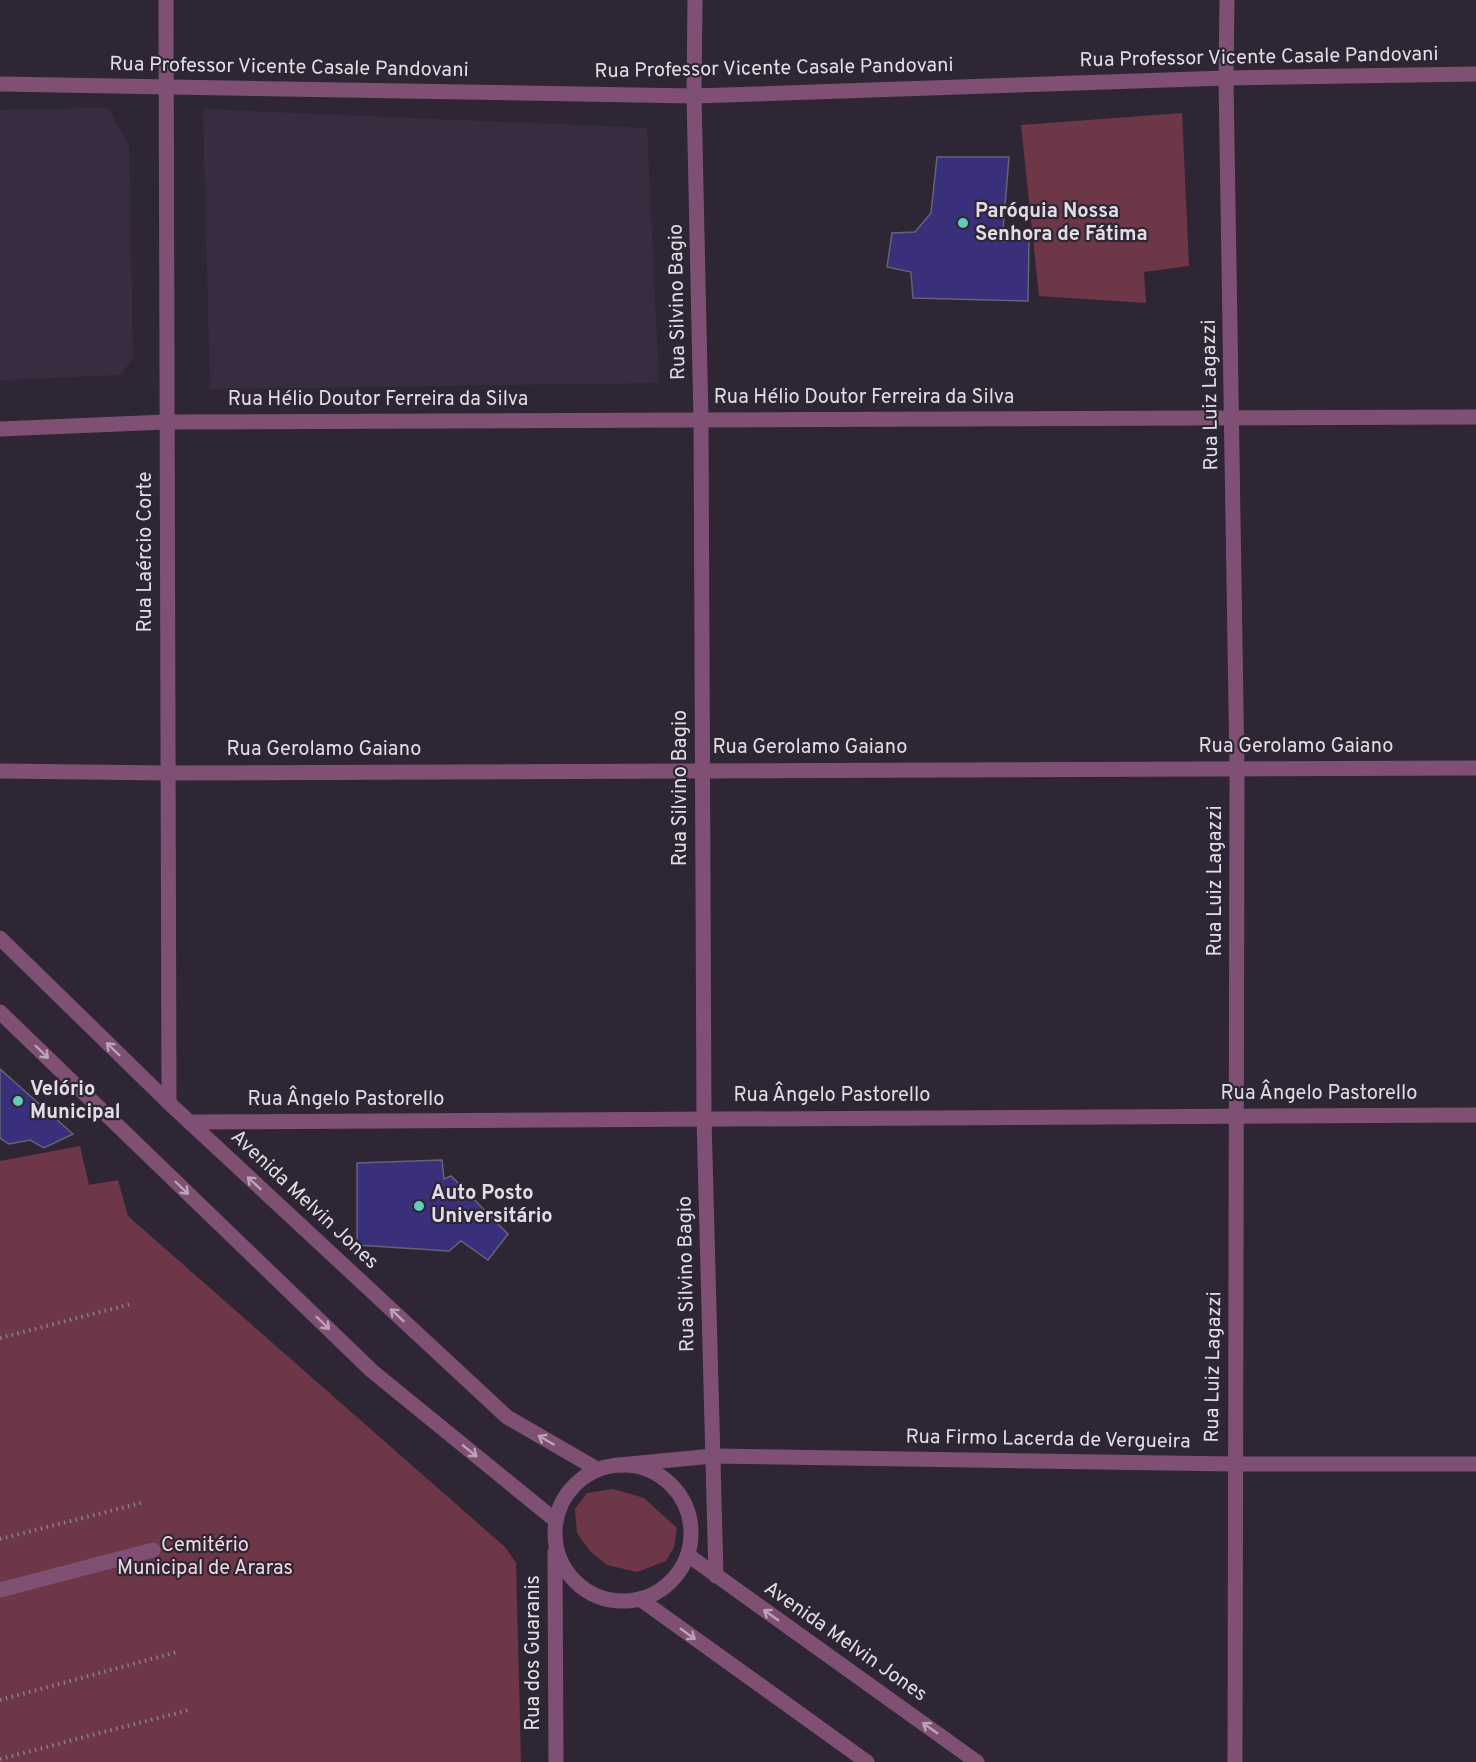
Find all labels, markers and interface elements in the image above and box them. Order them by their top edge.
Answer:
street label: Rua Professor Vicente Casale Pandovani [1079,42,1439,74]
street label: Rua Professor Vicente Casale Pandovani [109,52,469,84]
street label: Rua Professor Vicente Casale Pandovani [594,53,954,85]
place label: Paróquia Nossa Senhora de Fátima [975,199,1148,248]
marker: Paróquia Nossa Senhora de Fátima [956,216,970,230]
street label: Rua Silvino Bagio [664,224,692,380]
street label: Rua Luiz Lagazzi [1197,319,1225,471]
street label: Rua Hélio Doutor Ferreira da Silva [714,385,1014,411]
street label: Rua Hélio Doutor Ferreira da Silva [228,387,528,413]
street label: Rua Laércio Corte [133,472,159,632]
street label: Rua Silvino Bagio [668,710,694,866]
street label: Rua Gerolamo Gaiano [1199,734,1393,760]
street label: Rua Gerolamo Gaiano [713,735,907,761]
street label: Rua Gerolamo Gaiano [227,737,421,763]
street label: Rua Luiz Lagazzi [1203,805,1229,957]
one-way arrow [105,1041,120,1056]
one-way arrow [35,1045,50,1059]
place label: Velório Municipal [30,1077,121,1126]
street label: Rua Ângelo Pastorello [1221,1079,1417,1107]
street label: Rua Ângelo Pastorello [734,1081,930,1109]
street label: Rua Ângelo Pastorello [248,1085,444,1113]
marker: Velório Municipal [11,1094,25,1108]
street label: Avenida Melvin Jones [224,1125,384,1275]
one-way arrow [247,1175,262,1190]
one-way arrow [175,1180,190,1195]
place label: Auto Posto Universitário [431,1181,553,1230]
street label: Rua Silvino Bagio [673,1196,701,1352]
marker: Auto Posto Universitário [412,1199,426,1213]
street label: Rua Luiz Lagazzi [1200,1291,1228,1443]
one-way arrow [390,1308,405,1322]
one-way arrow [315,1316,330,1330]
street label: Rua Firmo Lacerda de Vergueira [905,1425,1191,1455]
one-way arrow [538,1433,555,1445]
one-way arrow [462,1444,478,1457]
park label: Cemitério Municipal de Araras [117,1533,293,1582]
street label: Rua dos Guaranis [521,1575,547,1731]
street label: Avenida Melvin Jones [758,1576,932,1708]
one-way arrow [764,1609,780,1621]
one-way arrow [679,1627,695,1640]
one-way arrow [922,1722,938,1734]

